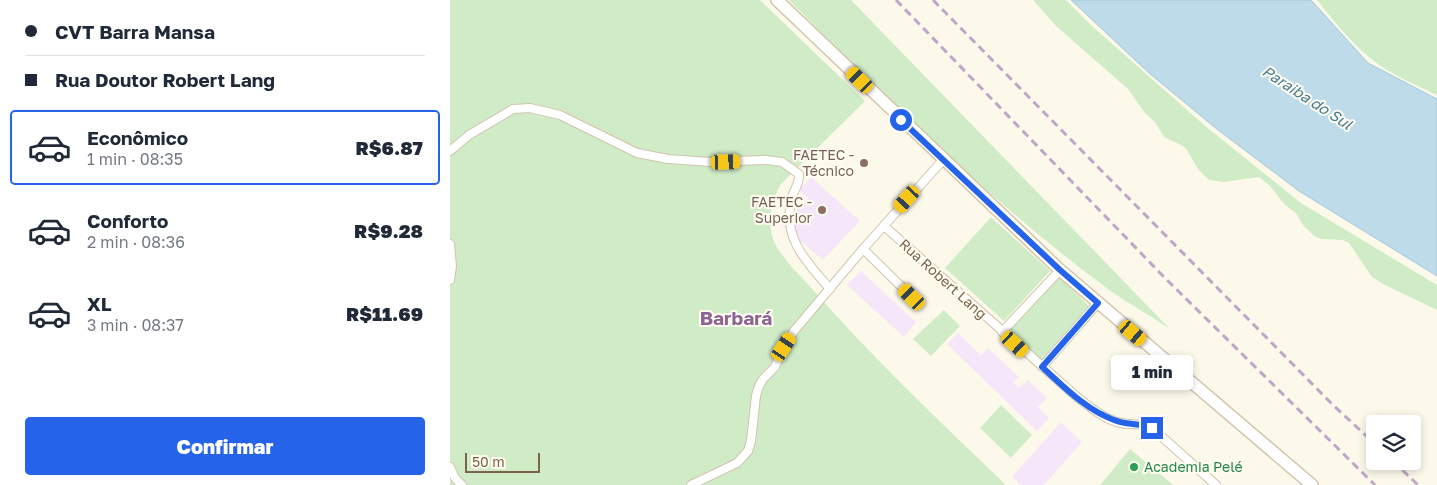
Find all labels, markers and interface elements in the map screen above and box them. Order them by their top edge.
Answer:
text: CVT Barra Mansa [55,20,215,43]
water label: Paraiba do Sul [1259,61,1357,133]
car [844,64,876,96]
text: Rua Doutor Robert Lang [55,68,275,91]
route start [890,109,912,131]
icon: car [27,125,72,170]
text: Econômico [87,126,188,149]
text: R$6.87 [356,136,423,159]
place label: FAETEC - Técnico [793,146,854,179]
text: 1 min · 08:35 [87,149,183,169]
car [710,154,741,170]
marker: FAETEC - Técnico [858,157,870,169]
car [891,183,922,215]
place label: FAETEC - Superior [751,193,813,226]
marker: FAETEC - Superior [816,204,828,216]
icon: car [27,208,72,253]
text: Conforto [87,209,168,232]
text: R$9.28 [354,219,423,242]
text: 2 min · 08:36 [87,232,185,252]
street label: Rua Robert Lang [896,235,991,322]
car [896,281,928,313]
icon: car [27,291,72,336]
text: XL [87,292,112,315]
text: R$11.69 [346,302,423,325]
district label: Barbará [700,306,772,329]
text: 3 min · 08:37 [87,315,184,335]
car [1116,318,1149,348]
car [998,328,1031,360]
car [769,330,798,364]
callout: 1 min [1111,356,1193,390]
text: 1 min [1132,362,1172,382]
map controls [1366,415,1421,470]
button: layers [1366,415,1421,470]
button: Confirmar [25,417,425,475]
route end [1141,417,1163,439]
scale bar [465,450,540,473]
text: 50 m [472,453,505,470]
place label: Academia Pelé [1144,458,1243,475]
marker: Academia Pelé [1128,461,1140,473]

